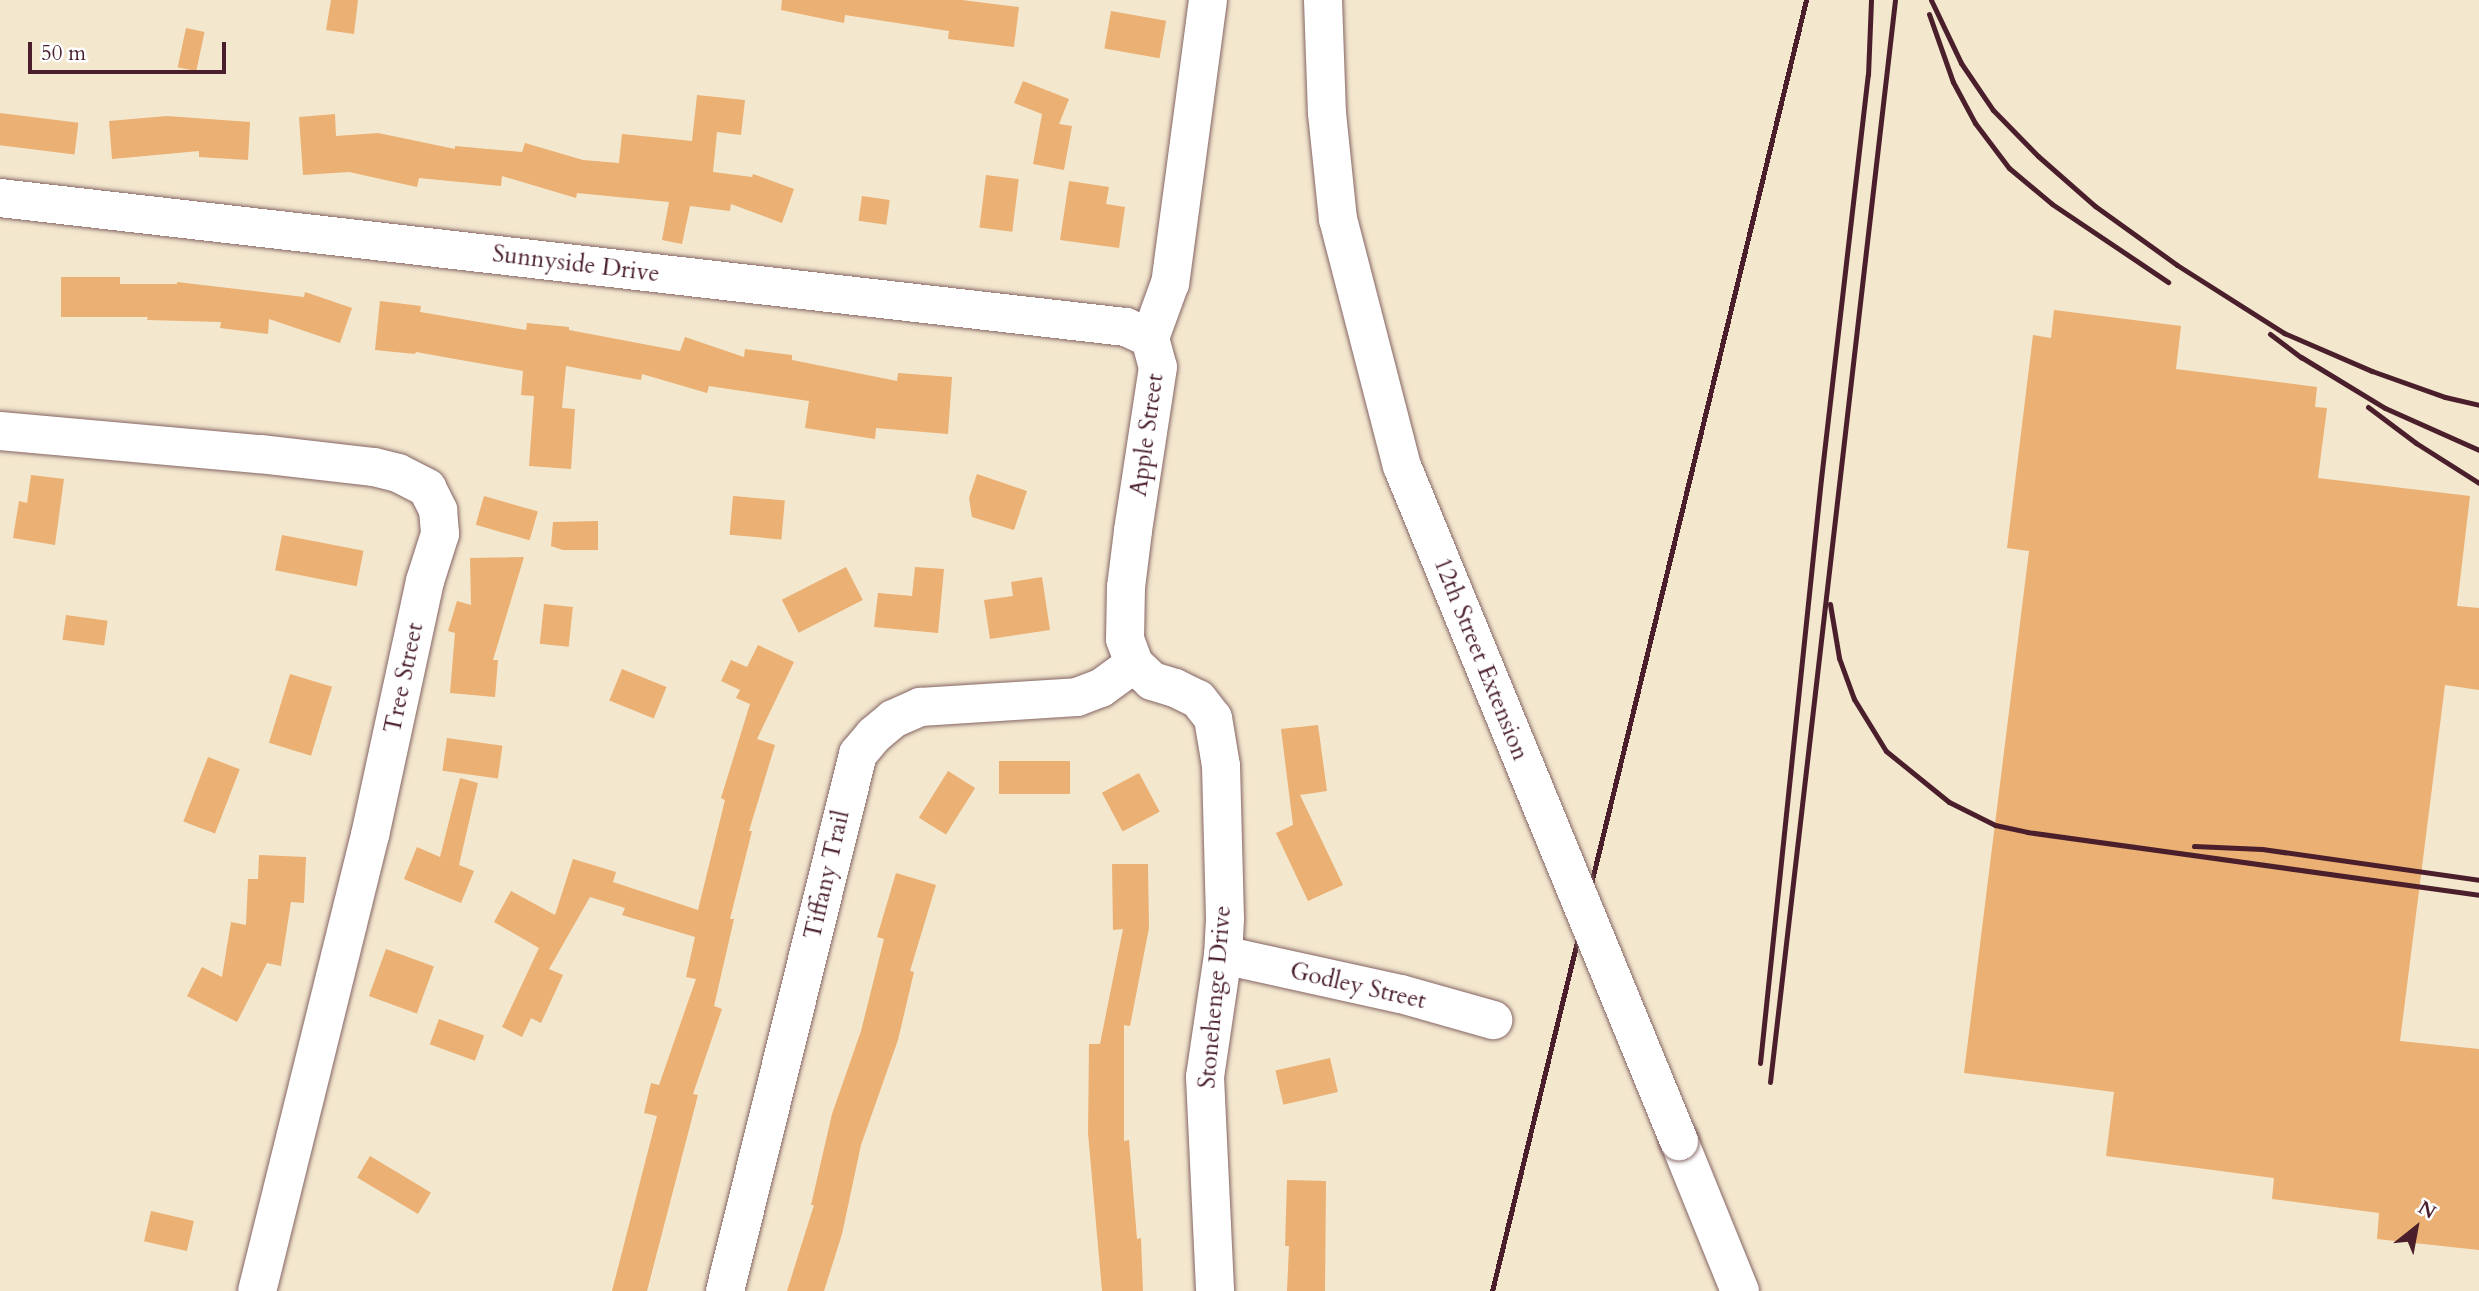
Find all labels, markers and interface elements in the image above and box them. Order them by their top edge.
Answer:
scale bar [32,28,229,72]
text: 50 m [41,39,86,68]
street label: Sunnyside Drive [491,239,661,289]
street label: Apple Street [1124,372,1170,498]
street label: 12th Street Extension [1427,553,1535,765]
street label: Tree Street [378,620,430,736]
street label: Tiffany Trail [798,808,856,942]
street label: Stonehenge Drive [1193,904,1237,1090]
street label: Godley Street [1287,956,1429,1016]
north arrow [2381,1193,2451,1263]
text: N [2413,1195,2441,1225]

